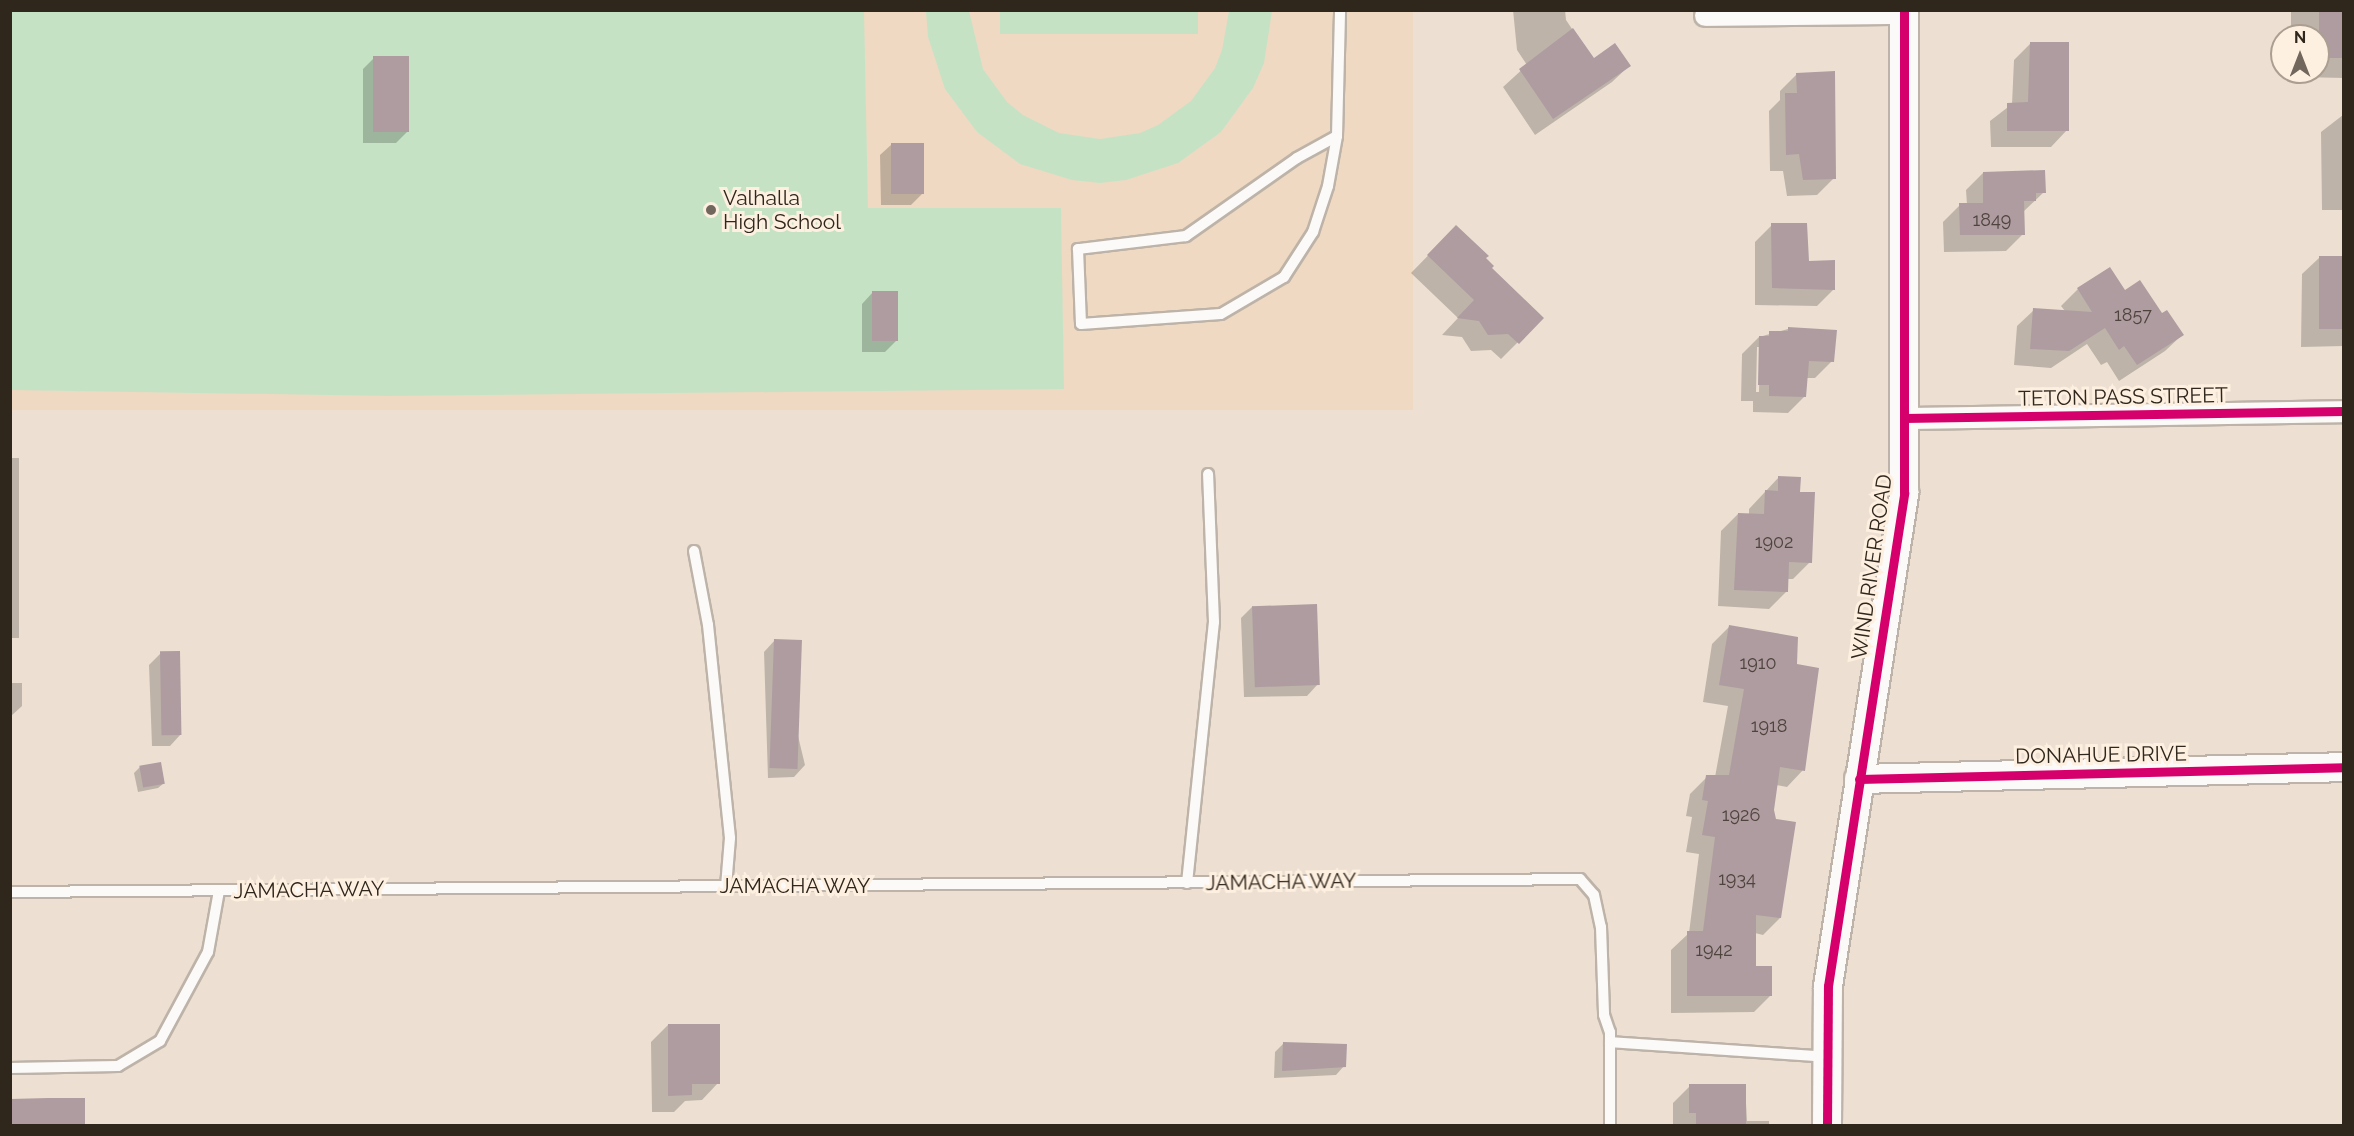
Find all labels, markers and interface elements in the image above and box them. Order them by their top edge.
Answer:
north arrow [2270,24,2330,84]
text: N [2294,28,2306,47]
place label: Valhalla High School [723,185,841,235]
marker: Valhalla High School [704,203,718,217]
house number: 1849 [1973,209,2011,231]
house number: 1857 [2114,304,2152,326]
street label: TETON PASS STREET [2018,383,2228,411]
street label: WIND RIVER ROAD [1847,473,1897,661]
house number: 1902 [1755,531,1793,553]
house number: 1910 [1740,652,1776,674]
house number: 1918 [1751,715,1787,737]
street label: DONAHUE DRIVE [2015,741,2187,769]
house number: 1926 [1722,804,1760,826]
street label: JAMACHA WAY [1205,868,1357,896]
house number: 1934 [1718,868,1756,890]
street label: JAMACHA WAY [719,873,871,899]
street label: JAMACHA WAY [233,876,385,904]
house number: 1942 [1695,939,1733,961]

